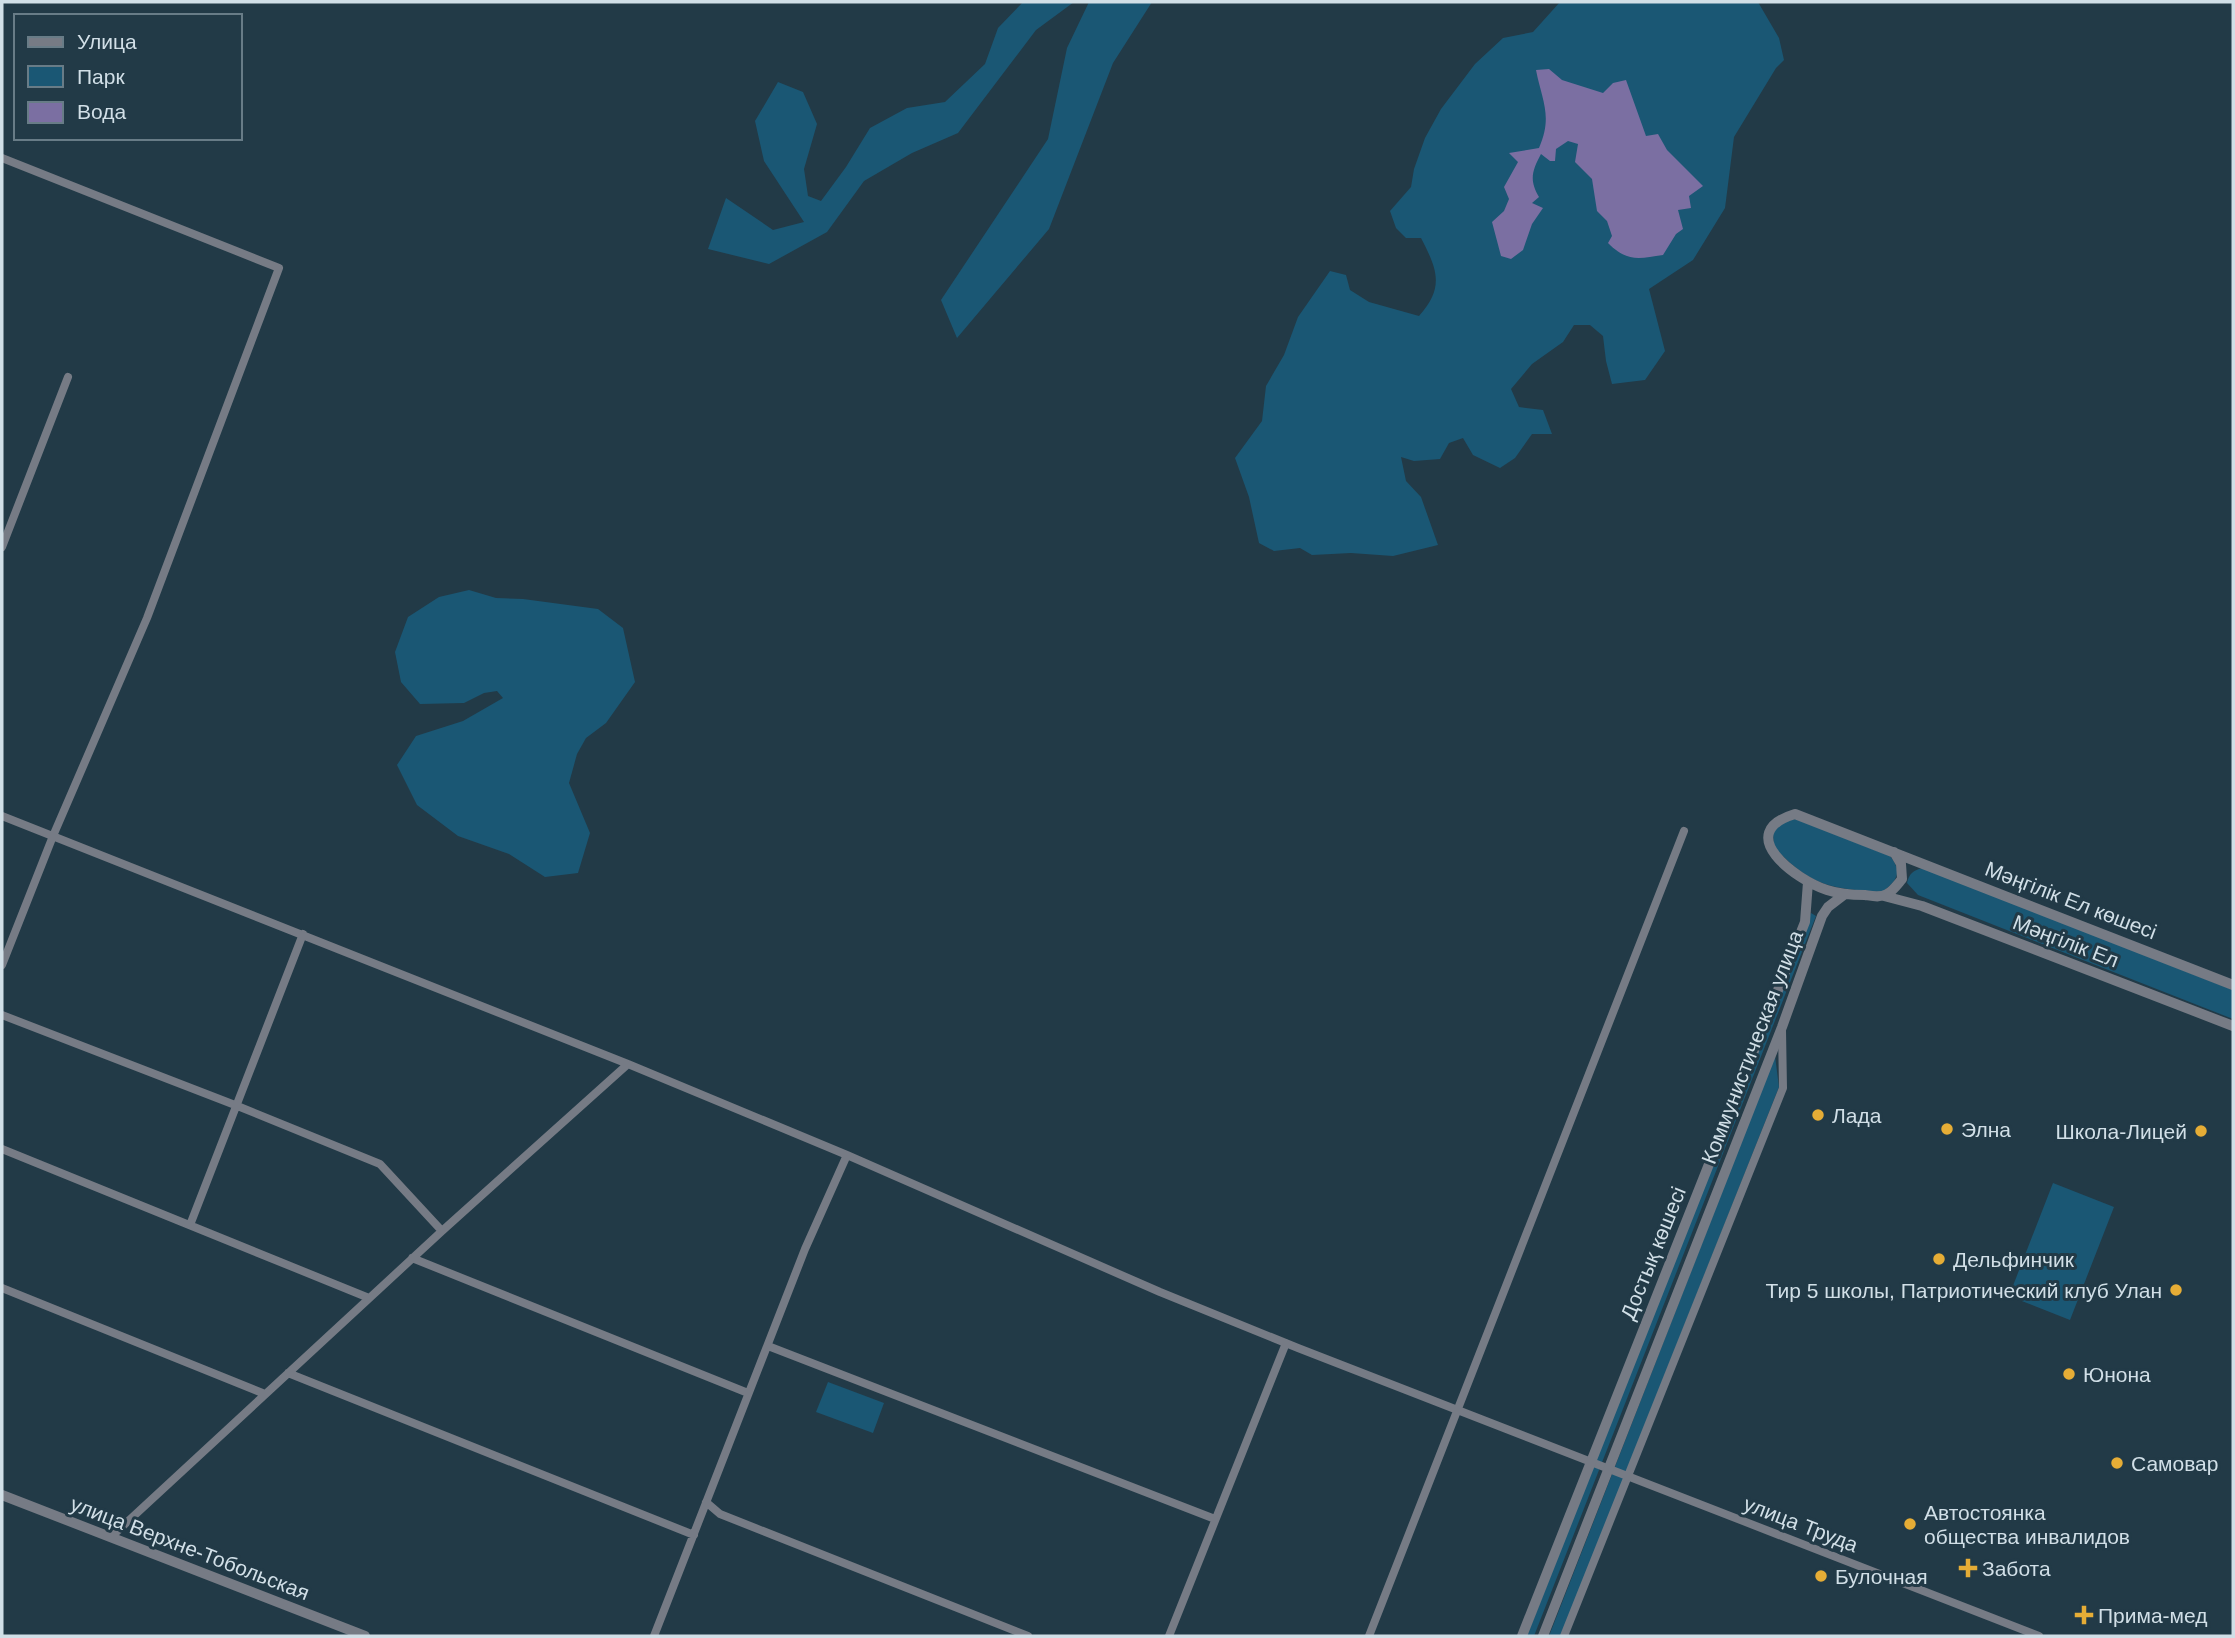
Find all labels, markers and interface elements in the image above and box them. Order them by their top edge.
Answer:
legend [14,14,242,140]
text: Улица [77,30,137,53]
text: Парк [77,65,125,88]
text: Вода [77,100,126,123]
street label: Мәңгілік Ел көшесі [1982,856,2160,944]
street label: Мәңгілік Ел [2010,909,2122,973]
street label: Коммунистическая улица [1697,927,1807,1167]
place label: Лада [1832,1104,1882,1127]
marker: Лада [1810,1107,1826,1123]
place label: Элна [1961,1118,2011,1141]
place label: Школа-Лицей [2055,1120,2187,1143]
marker: Элна [1939,1121,1955,1137]
marker: Школа-Лицей [2193,1123,2209,1139]
street label: Достық көшесі [1616,1183,1690,1323]
place label: Дельфинчик [1953,1248,2075,1271]
marker: Дельфинчик [1931,1251,1947,1267]
place label: Тир 5 школы, Патриотический клуб Улан [1766,1279,2162,1302]
marker: Тир 5 школы, Патриотический клуб Улан [2168,1282,2184,1298]
place label: Юнона [2083,1363,2151,1386]
marker: Юнона [2061,1366,2077,1382]
place label: Самовар [2131,1452,2218,1475]
marker: Самовар [2109,1455,2125,1471]
street label: улица Верхне-Тобольская [67,1492,313,1604]
street label: улица Труда [1741,1492,1862,1556]
place label: Автостоянка общества инвалидов [1924,1501,2130,1548]
marker: Автостоянка общества инвалидов [1902,1516,1918,1532]
place label: Забота [1982,1557,2051,1580]
marker: Забота [1960,1560,1976,1576]
place label: Булочная [1835,1565,1928,1588]
marker: Булочная [1813,1568,1829,1584]
place label: Прима-мед [2098,1604,2208,1627]
marker: Прима-мед [2076,1607,2092,1623]

